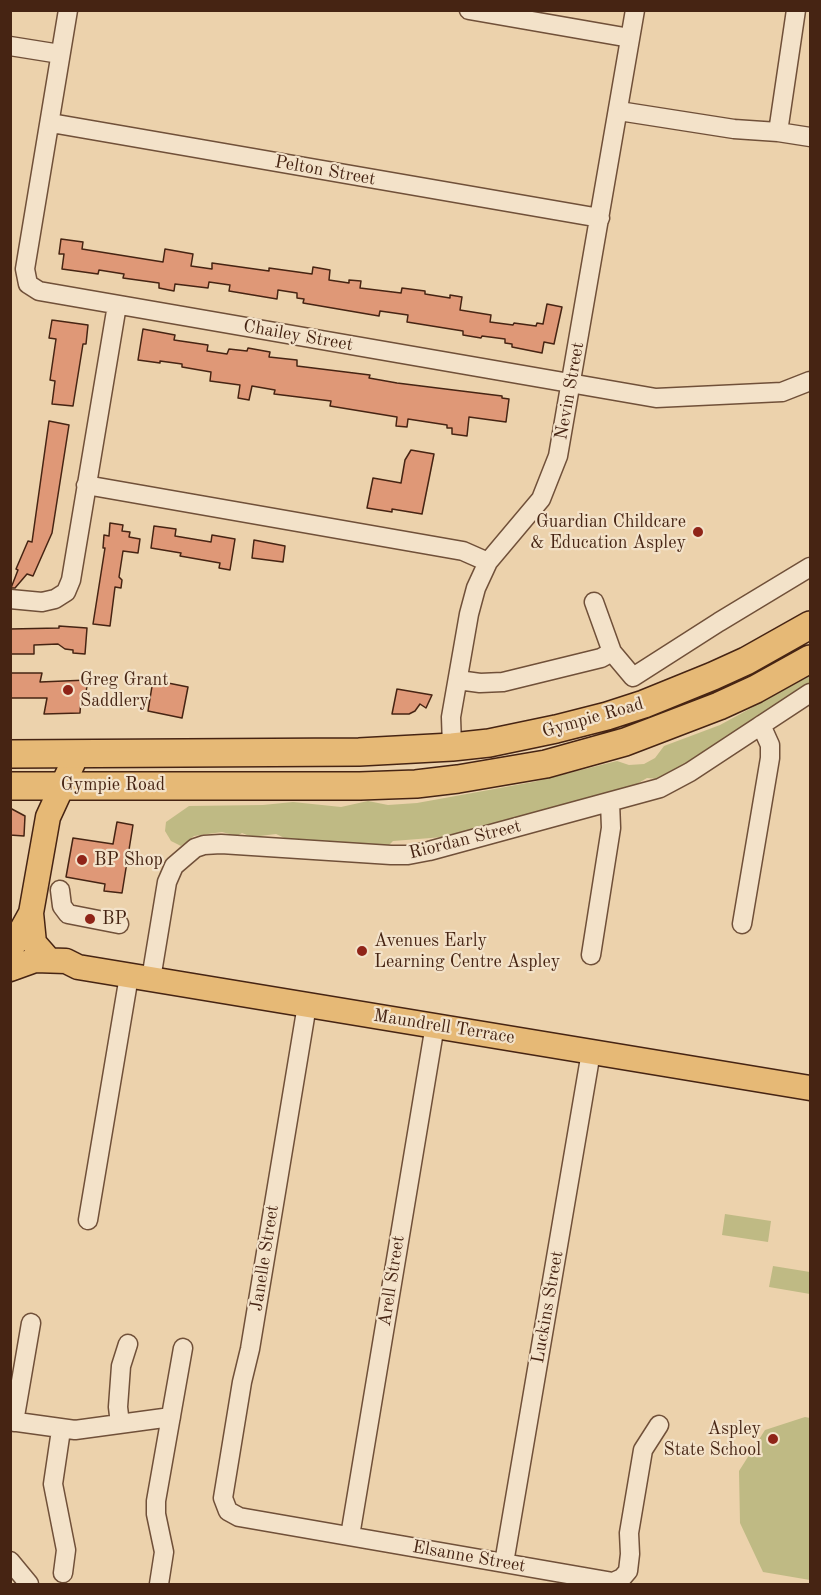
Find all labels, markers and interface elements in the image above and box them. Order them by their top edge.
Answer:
street label: Pelton Street [273,151,377,191]
street label: Chailey Street [241,316,355,356]
street label: Nevin Street [551,340,589,442]
place label: Guardian Childcare & Education Aspley [530,511,686,554]
marker: Guardian Childcare & Education Aspley [691,525,705,539]
place label: Greg Grant Saddlery [80,669,169,712]
marker: Greg Grant Saddlery [61,683,75,697]
street label: Gympie Road [540,693,646,743]
street label: Gympie Road [61,774,165,796]
street label: Riordan Street [407,816,523,864]
place label: BP Shop [94,849,163,871]
marker: BP Shop [75,853,89,867]
place label: BP [102,908,127,930]
marker: BP [83,912,97,926]
place label: Avenues Early Learning Centre Aspley [374,930,560,972]
marker: Avenues Early Learning Centre Aspley [355,944,369,958]
street label: Maundrell Terrace [372,1005,516,1049]
street label: Janelle Street [246,1203,284,1313]
street label: Arell Street [374,1234,410,1328]
street label: Luckins Street [527,1249,569,1365]
place label: Aspley State School [664,1418,761,1460]
marker: Aspley State School [766,1432,780,1446]
street label: Elsanne Street [411,1536,527,1578]

